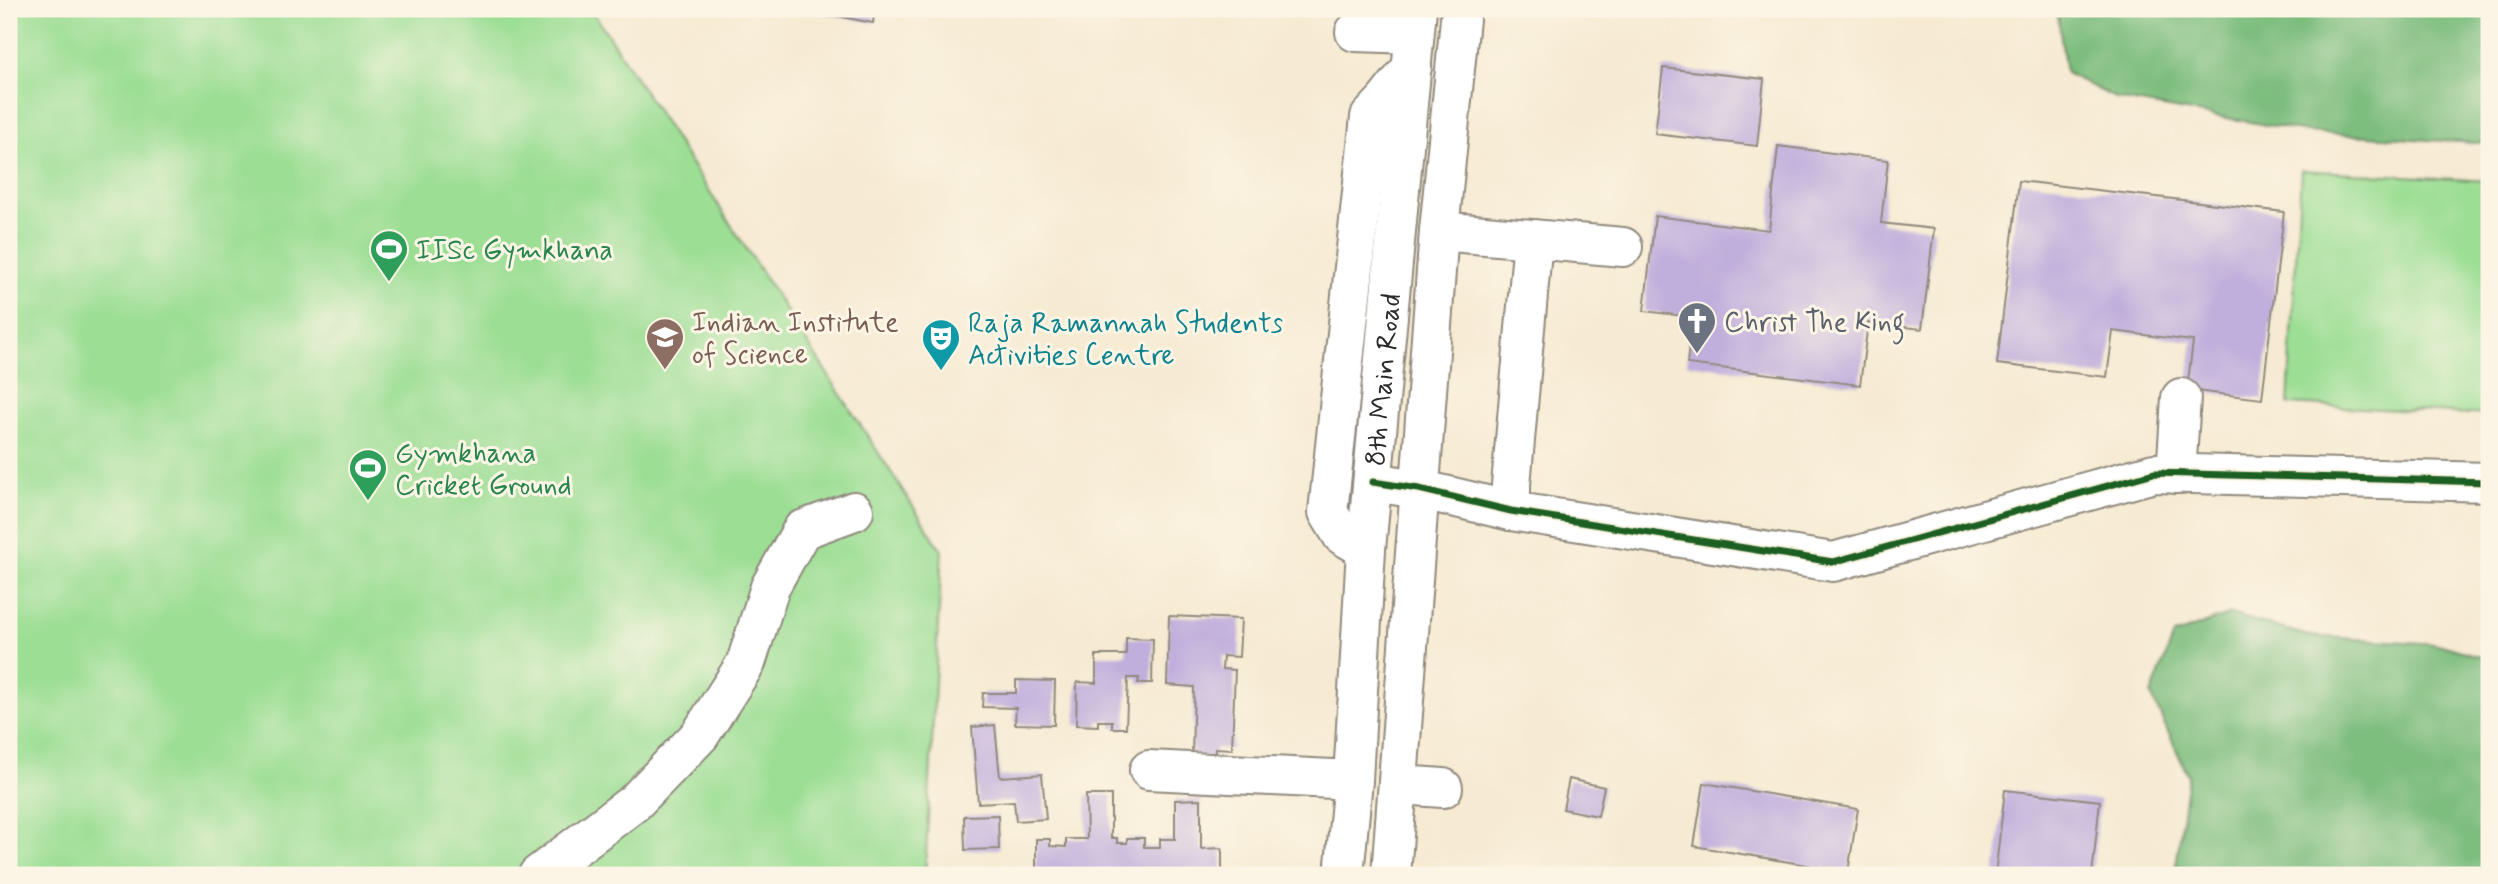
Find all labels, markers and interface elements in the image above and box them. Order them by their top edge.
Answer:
sports icon: IISc Gymkhana [368,228,410,283]
place label: IISc Gymkhana [416,233,613,270]
street label: 8th Main Road [1358,292,1411,468]
church icon: Christ The King [1676,300,1718,355]
place label: Indian Institute of Science [692,305,899,374]
place label: Christ The King [1724,305,1905,345]
place label: Raja Ramannah Students Activities Centre [968,306,1283,375]
school or university icon: Indian Institute of Science [644,316,686,371]
theatre icon: Raja Ramannah Students Activities Centre [920,317,962,372]
place label: Gymkhana Cricket Ground [395,436,572,505]
sports icon: Gymkhana Cricket Ground [347,447,389,502]

